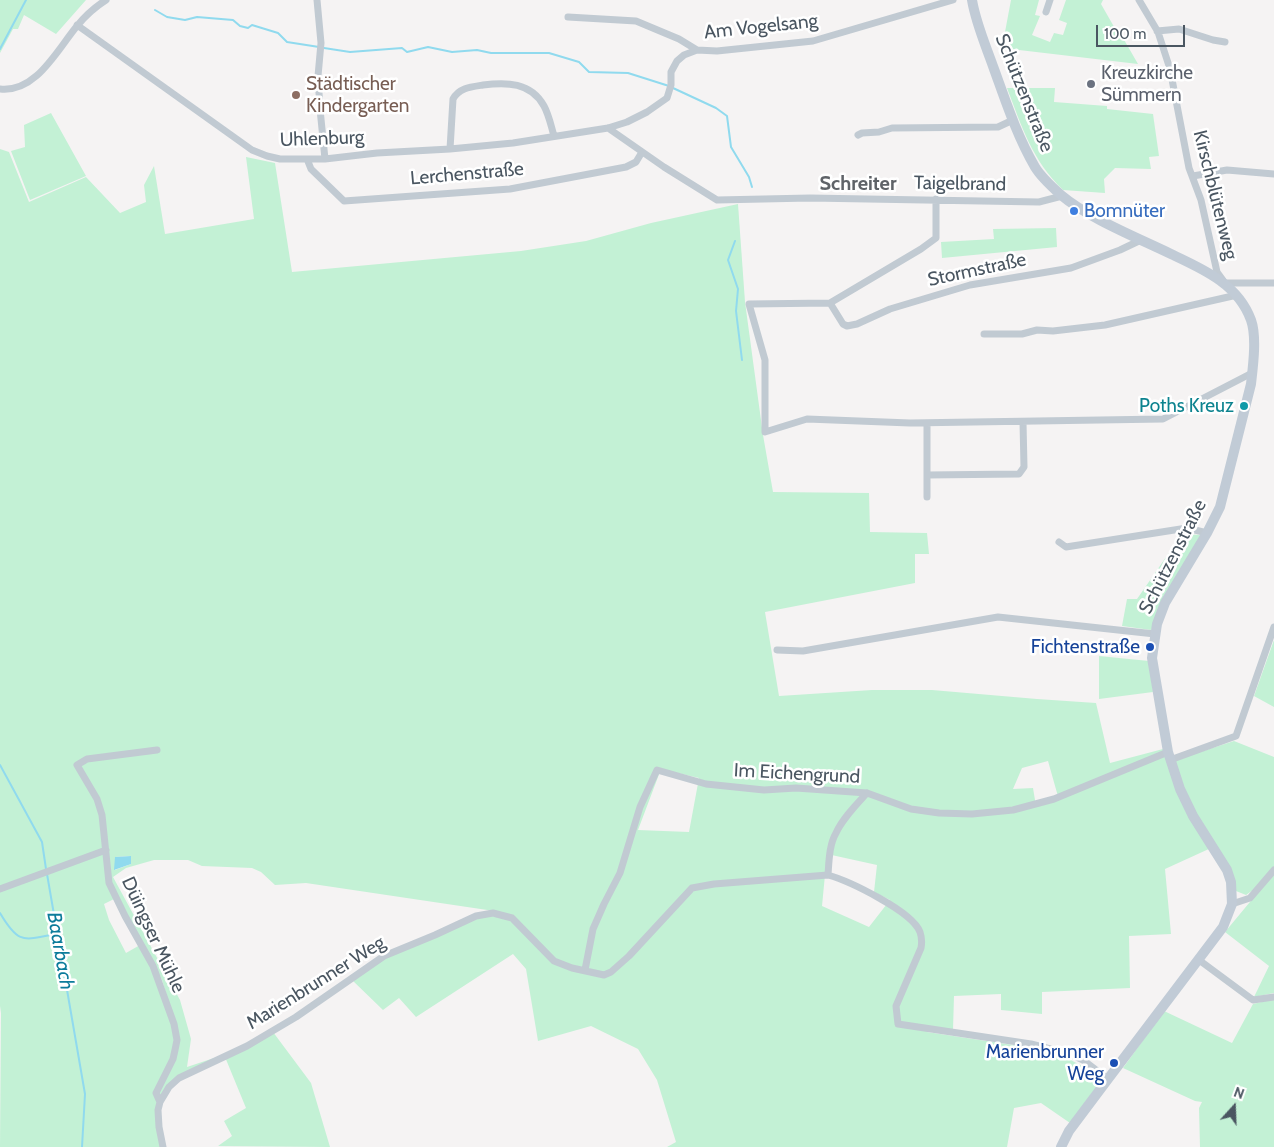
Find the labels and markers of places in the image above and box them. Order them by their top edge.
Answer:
place label: Kreuzkirche Sümmern [1101,62,1193,106]
place label: Städtischer Kindergarten [306,73,409,117]
marker: Kreuzkirche Sümmern [1085,78,1097,90]
marker: Städtischer Kindergarten [290,89,302,101]
place label: Bomnüter [1084,200,1165,222]
marker: Bomnüter [1068,205,1080,217]
place label: Poths Kreuz [1139,395,1234,417]
marker: Poths Kreuz [1238,400,1250,412]
place label: Fichtenstraße [1031,636,1140,658]
marker: Fichtenstraße [1144,641,1156,653]
place label: Marienbrunner Weg [986,1041,1104,1085]
marker: Marienbrunner Weg [1108,1057,1120,1069]

